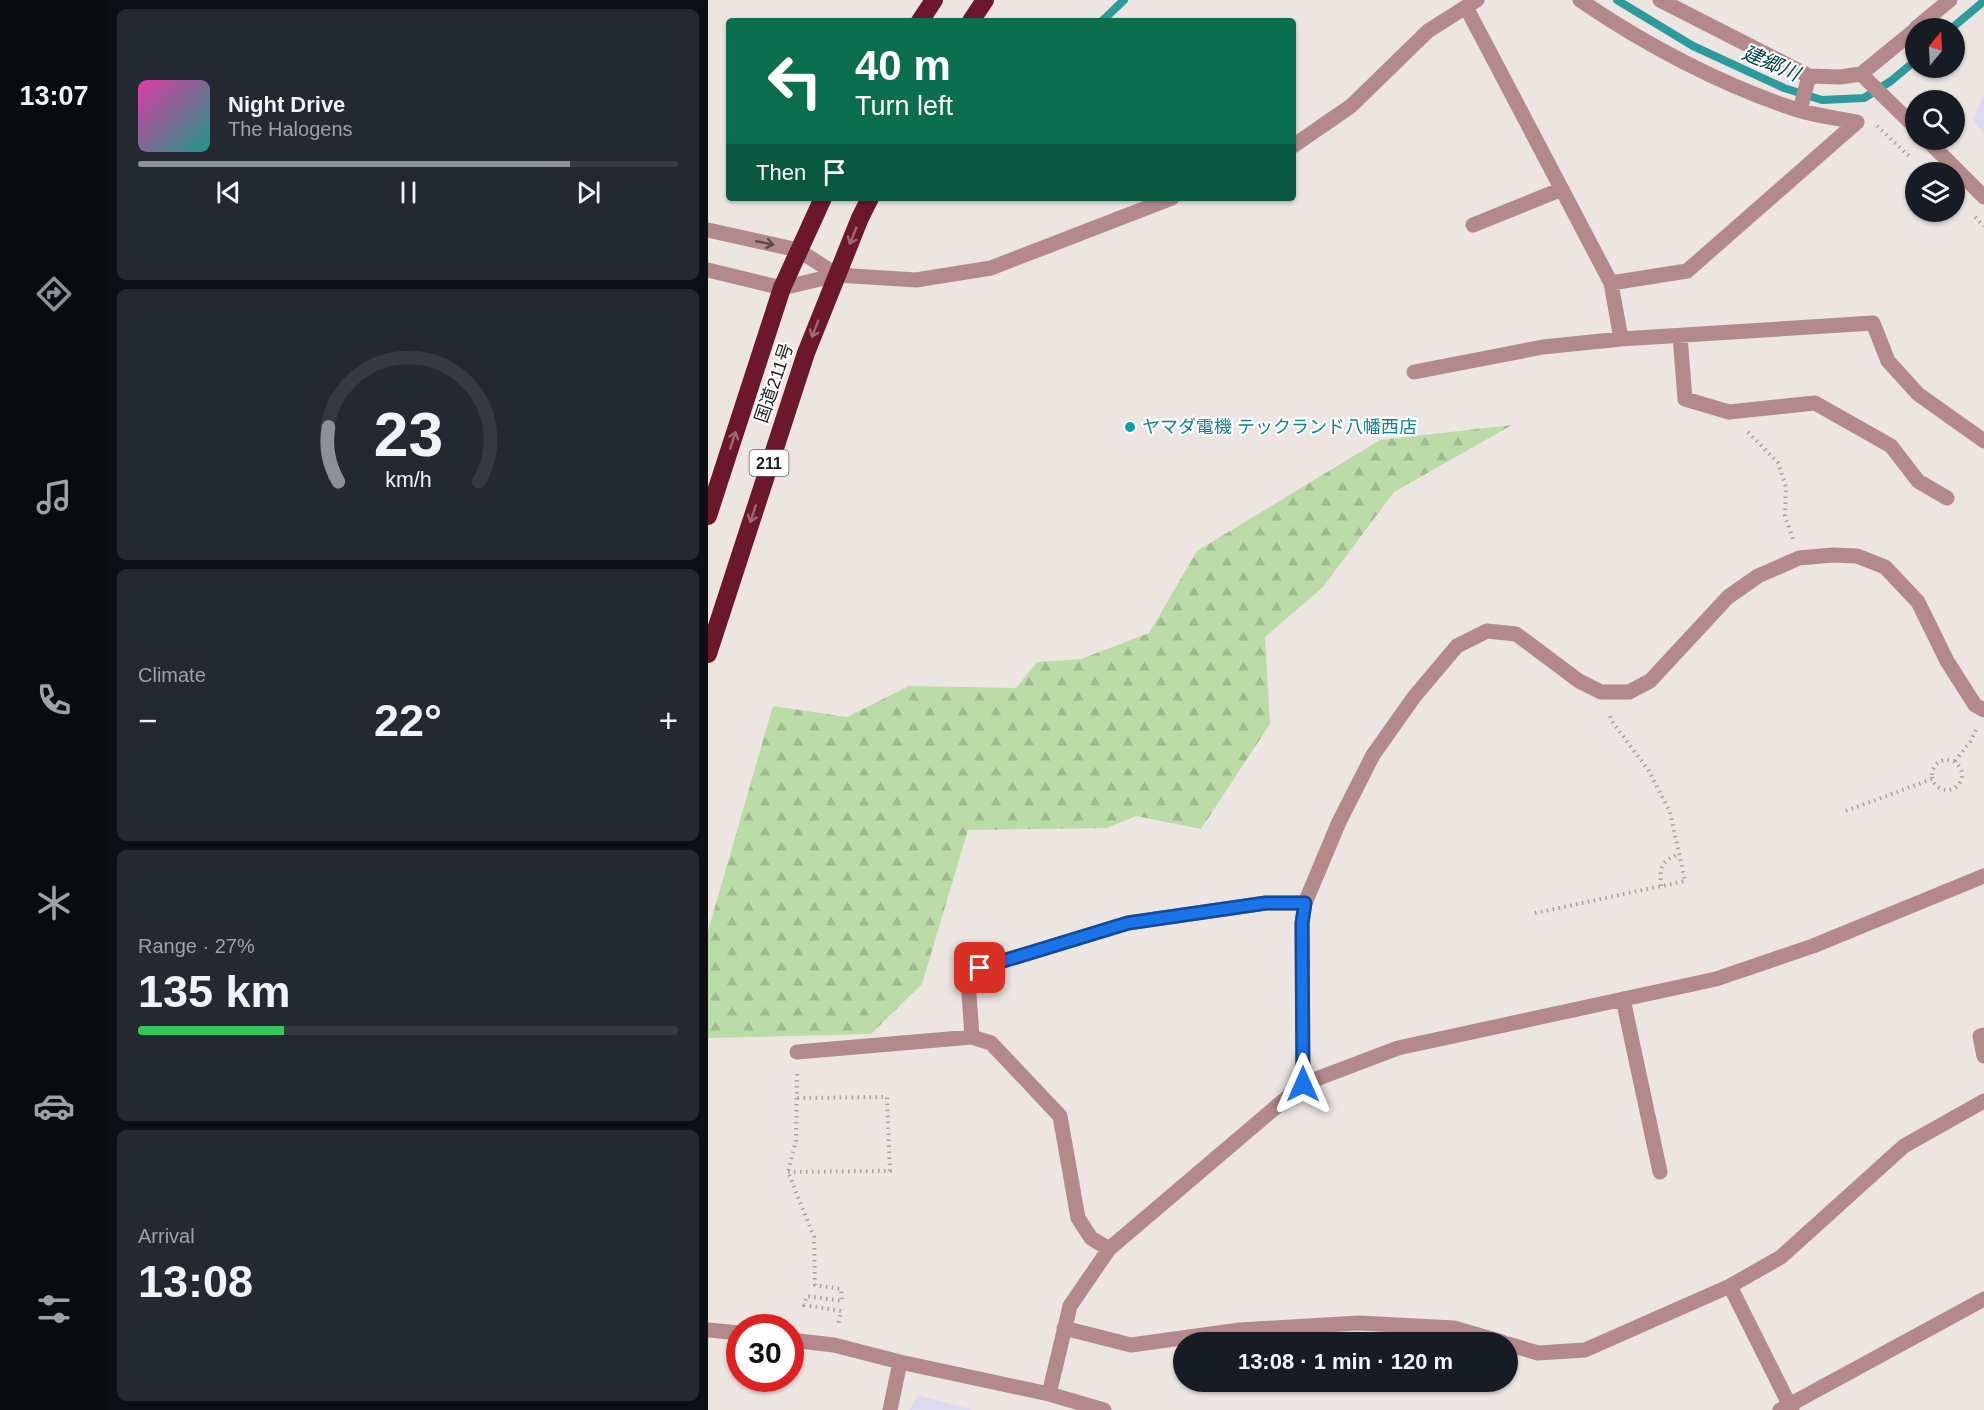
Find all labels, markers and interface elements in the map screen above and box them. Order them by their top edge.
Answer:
north arrow [1905,18,1965,78]
map controls [1905,18,1965,222]
water label: 建郷川 [1739,41,1805,86]
icon: left [756,42,834,120]
text: 40 m [855,42,951,89]
text: 13:07 [19,81,89,111]
button: search [1905,90,1965,150]
text: Turn left [855,91,953,121]
text: Night Drive [228,92,345,117]
text: The Halogens [228,118,353,140]
icon: arrive [818,156,851,189]
text: Then [756,160,806,185]
button: layers [1905,162,1965,222]
icon: previous [212,176,245,209]
icon: pause [392,176,425,209]
icon: next [572,176,605,209]
one-way arrow [847,226,858,245]
one-way arrow [755,237,774,249]
icon: directions [33,273,75,315]
one-way arrow [809,320,820,338]
street label: 国道211号 [751,341,797,425]
text: 23 [373,400,443,469]
place label: ヤマダ電機 テックランド八幡西店 [1142,417,1417,437]
marker: ヤマダ電機 テックランド八幡西店 [1123,420,1137,434]
one-way arrow [728,431,739,450]
road number: 211 [750,450,788,476]
text: km/h [385,468,431,492]
icon: music [33,476,75,518]
one-way arrow [746,504,757,523]
text: Climate [138,664,206,686]
icon: phone [33,679,75,721]
text: 22° [374,695,442,746]
text: − [138,702,157,739]
text: + [659,702,678,739]
icon: climate [33,882,75,924]
text: Range · 27% [138,935,255,957]
pin [954,942,1005,993]
icon: arrive [963,951,996,984]
text: 135 km [138,966,291,1017]
position arrow [1271,1052,1335,1116]
icon: car [33,1085,75,1127]
text: Arrival [138,1225,195,1247]
text: 13:08 [138,1256,253,1307]
icon: filters [33,1288,75,1330]
speed limit sign: 30 [726,1314,804,1392]
text: 13:08 · 1 min · 120 m [1238,1349,1453,1374]

